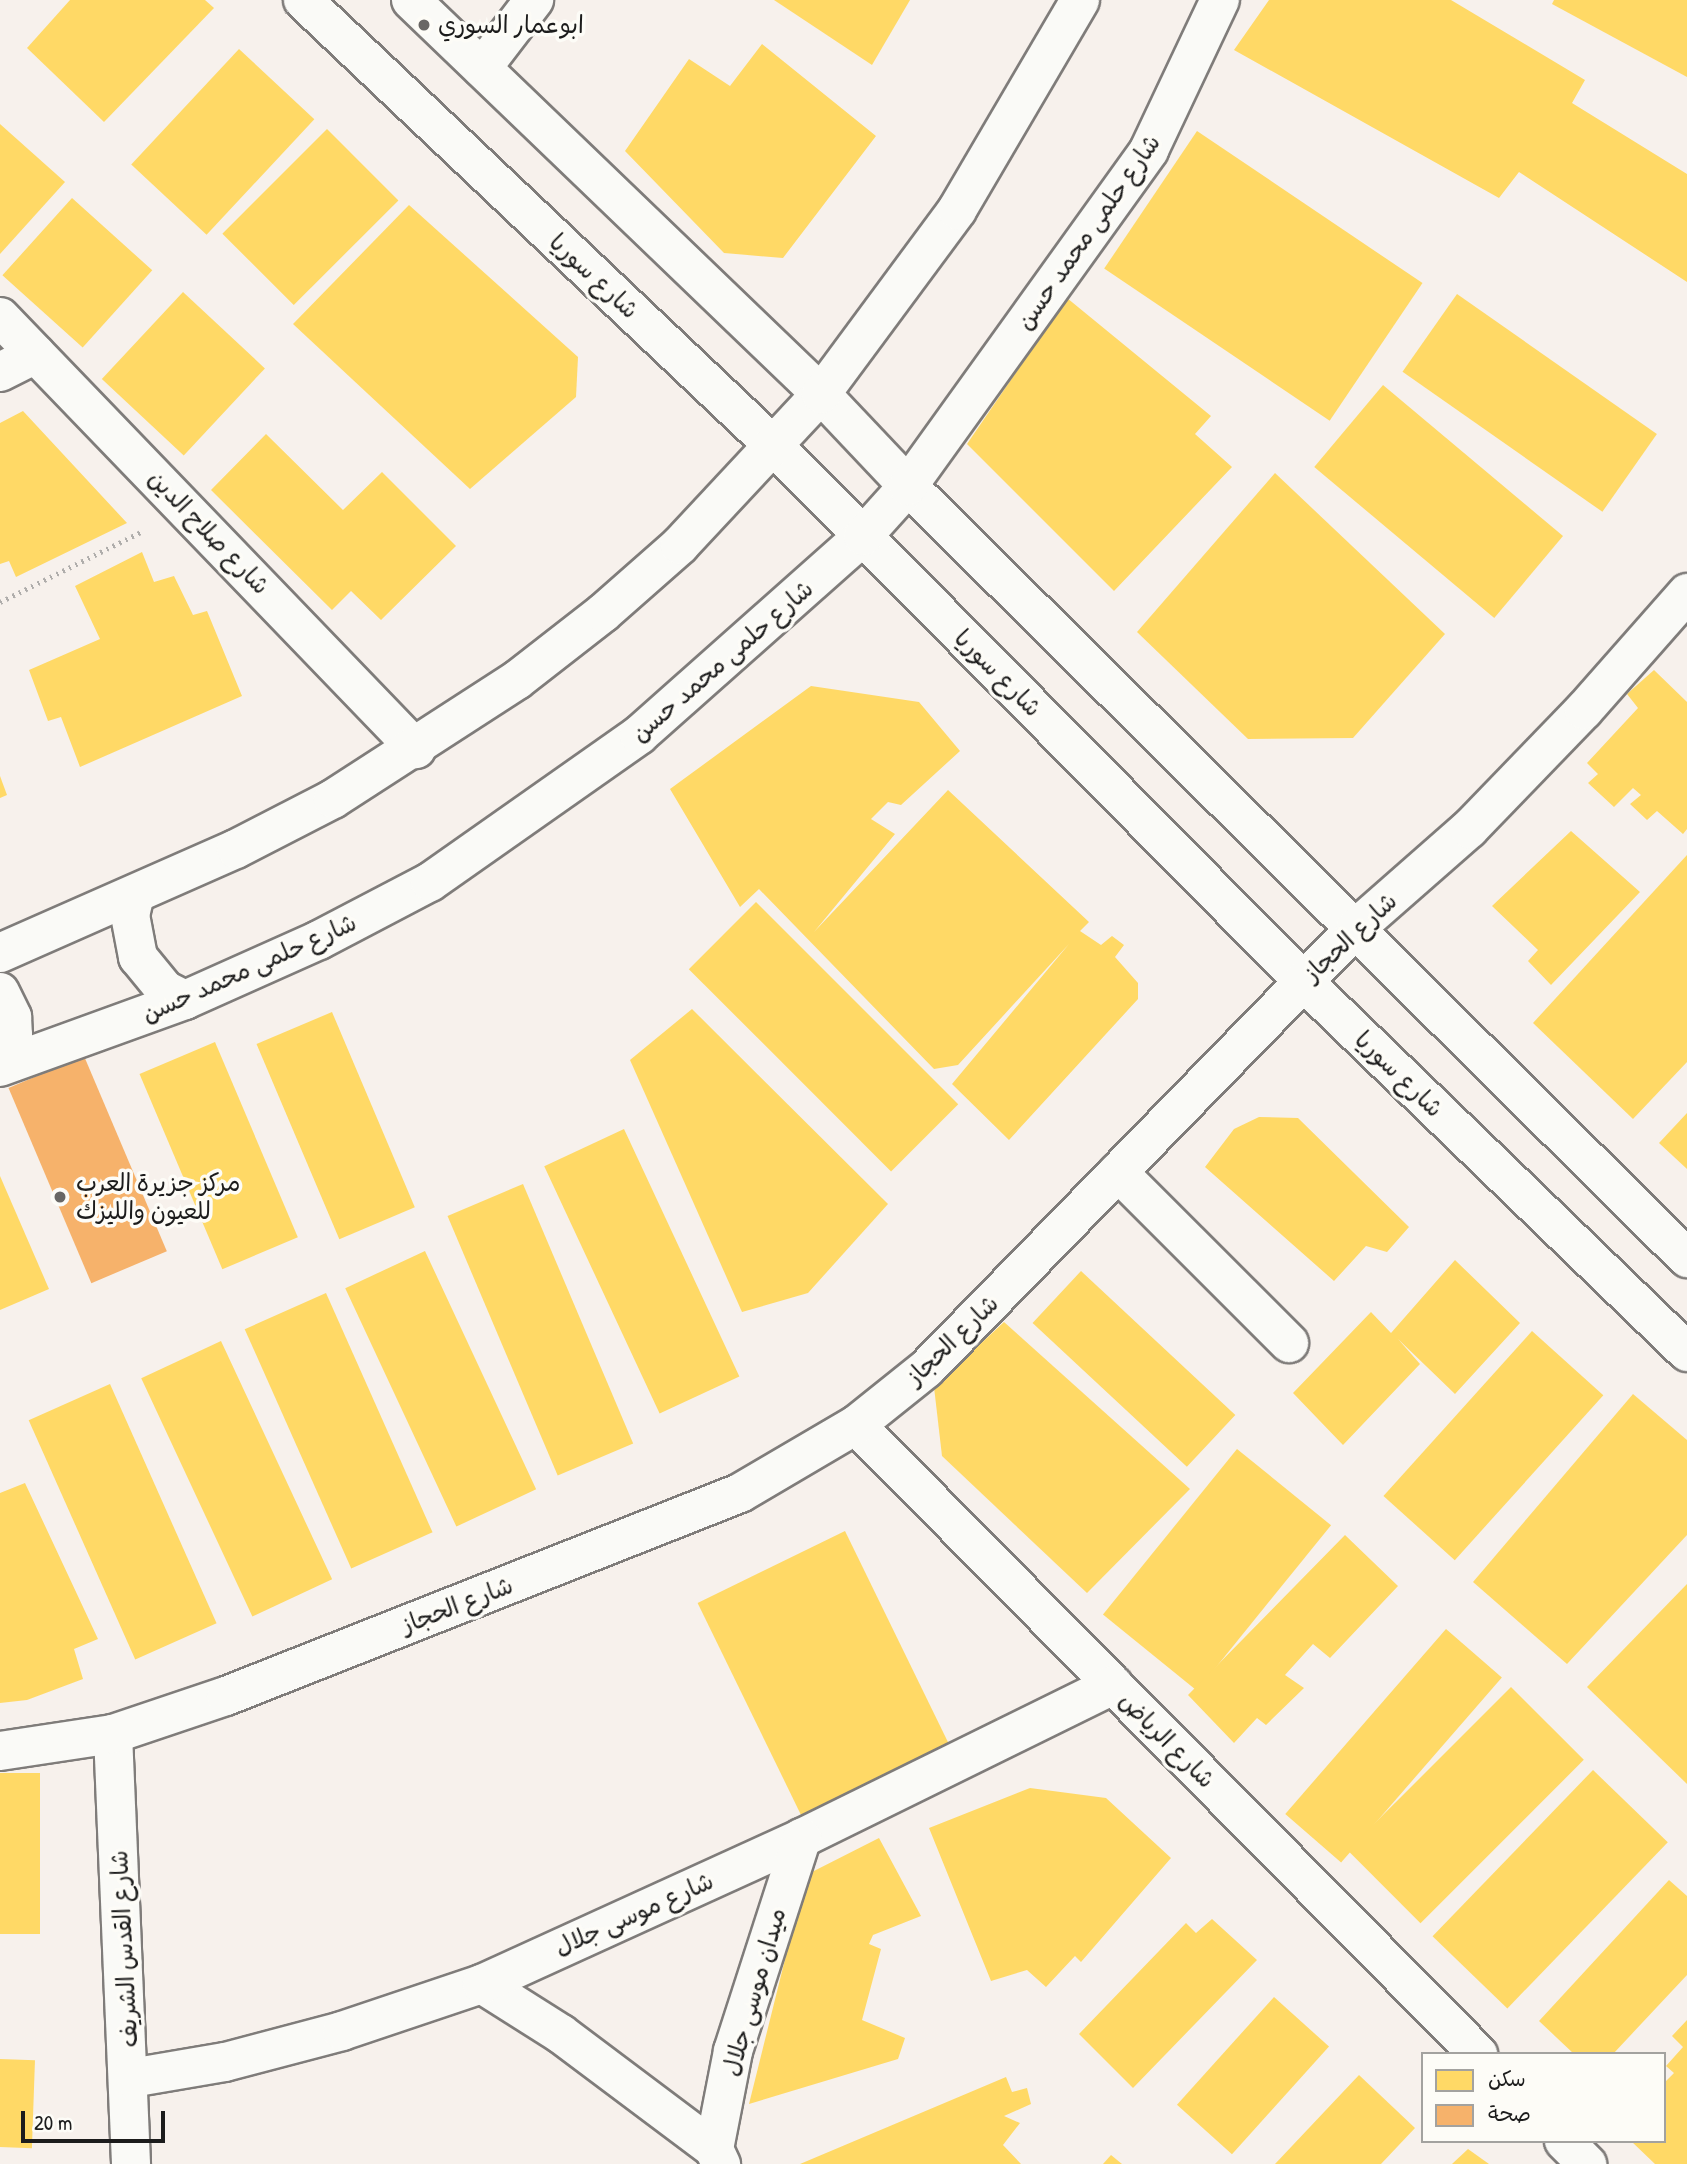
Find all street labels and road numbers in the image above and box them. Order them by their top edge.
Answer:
street label: شارع حلمى محمد حسن [1010,129,1166,335]
street label: شارع سوريا [544,228,644,324]
street label: شارع صلاح الدين [143,464,275,600]
street label: شارع حلمى محمد حسن [625,574,819,748]
street label: شارع سوريا [949,624,1047,722]
street label: شارع الحجاز [1297,887,1403,987]
street label: شارع حلمى محمد حسن [137,908,361,1028]
street label: شارع سوريا [1349,1025,1449,1123]
street label: شارع الحجاز [900,1289,1004,1391]
street label: شارع الحجاز [397,1571,517,1639]
street label: شارع الرياض [1113,1686,1221,1794]
street label: شارع القدس الشريف [104,1850,144,2048]
street label: شارع موسى جلال [550,1866,718,1962]
street label: ميدان موسى جلال [716,1905,792,2079]

